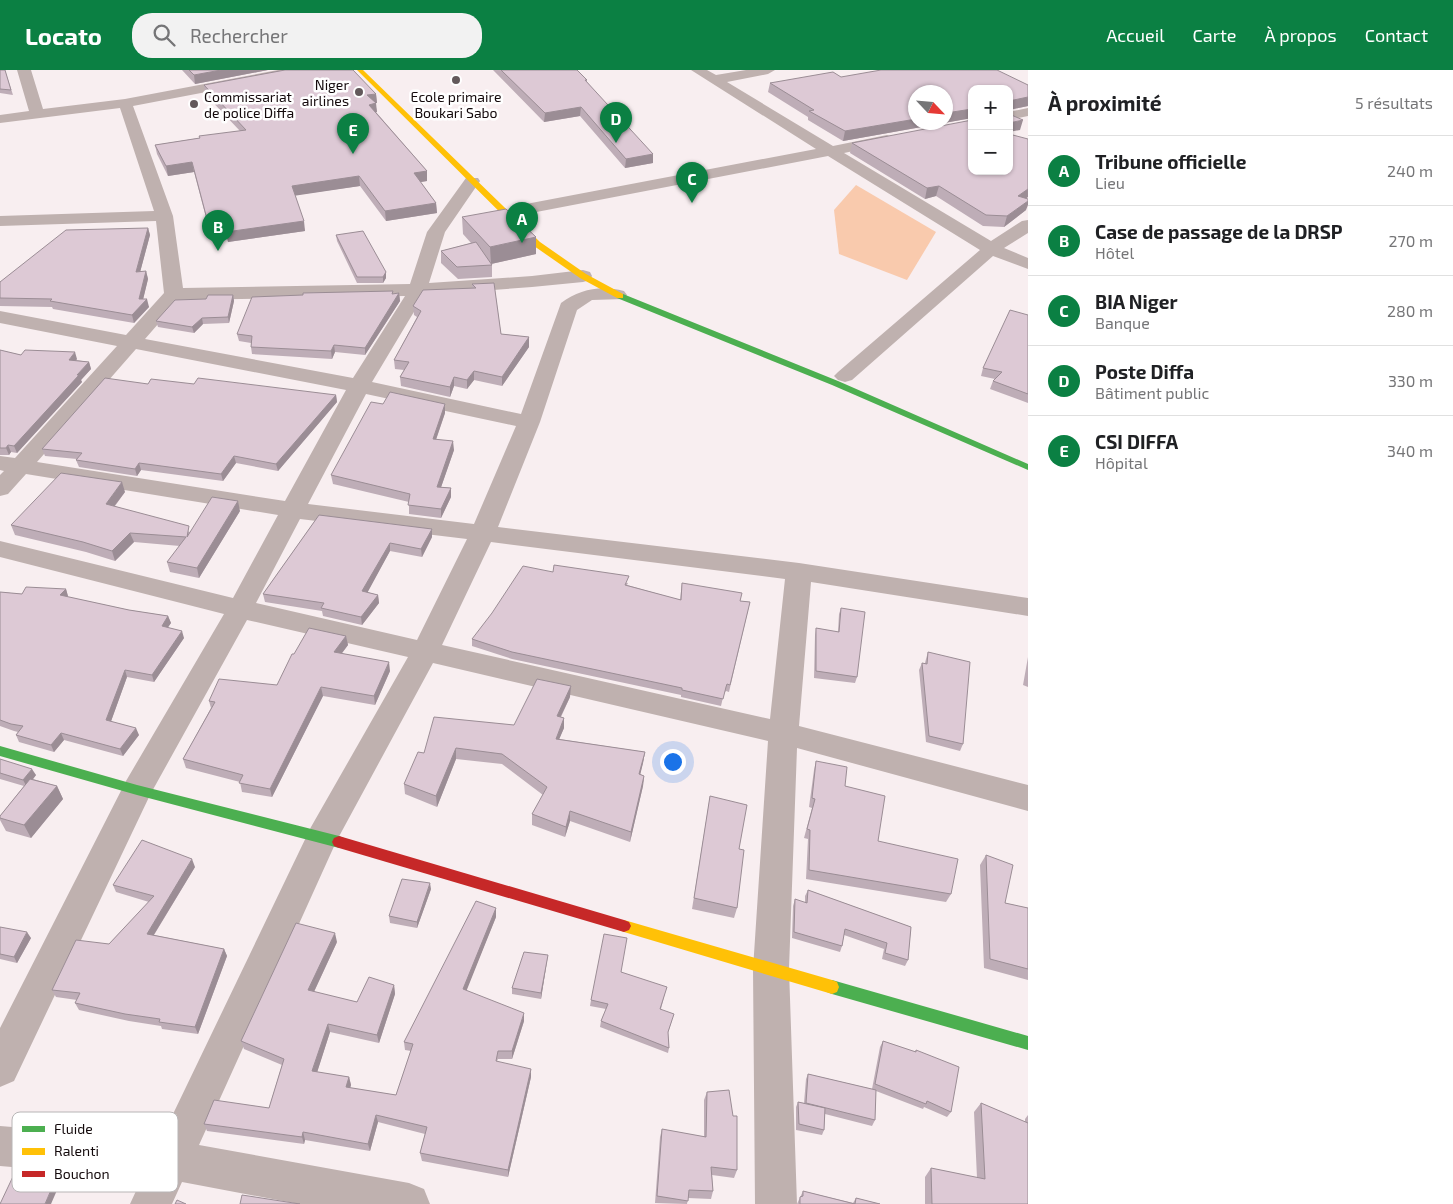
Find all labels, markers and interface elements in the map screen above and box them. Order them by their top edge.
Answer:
search box [132,13,482,58]
text: Locato [25,21,102,50]
icon: search [150,21,178,49]
text: Rechercher [190,24,288,47]
text: Accueil [1106,24,1165,46]
text: Carte [1193,24,1236,46]
text: À propos [1264,24,1337,46]
text: Contact [1365,24,1428,46]
marker: Ecole primaire Boukari Sabo [450,74,462,86]
place label: Niger airlines [302,76,349,109]
north arrow [908,85,953,130]
map controls [968,85,1013,175]
button: + [968,85,1013,130]
marker: Niger airlines [353,86,365,98]
place label: Commissariat de police Diffa [204,88,294,121]
place label: Ecole primaire Boukari Sabo [411,88,501,121]
text: À proximité [1048,90,1162,115]
text: 5 résultats [1355,93,1433,112]
marker: Commissariat de police Diffa [188,98,200,110]
pin: D [600,102,632,143]
pin: E [337,113,369,154]
button: − [968,130,1013,175]
text: Tribune officielle [1095,150,1246,173]
text: A [1059,161,1069,180]
text: 240 m [1387,161,1433,180]
pin: C [676,162,708,203]
text: Lieu [1095,173,1125,192]
pin: A [506,202,538,243]
pin: B [202,210,234,251]
text: Case de passage de la DRSP [1095,220,1343,243]
text: B [1059,231,1069,250]
text: 270 m [1389,231,1433,250]
text: Hôtel [1095,243,1134,262]
text: BIA Niger [1095,290,1178,313]
text: C [1059,301,1069,320]
text: 280 m [1387,301,1433,320]
text: Banque [1095,313,1150,332]
text: Poste Diffa [1095,360,1194,383]
text: D [1059,371,1069,390]
text: 330 m [1388,371,1433,390]
text: Bâtiment public [1095,383,1209,402]
text: CSI DIFFA [1095,430,1178,453]
text: E [1059,441,1069,460]
text: 340 m [1387,441,1433,460]
text: Hôpital [1095,453,1148,472]
your location [660,749,686,775]
legend [12,1112,178,1192]
text: Fluide [54,1120,93,1137]
text: Ralenti [54,1142,99,1159]
text: Bouchon [54,1165,110,1182]

